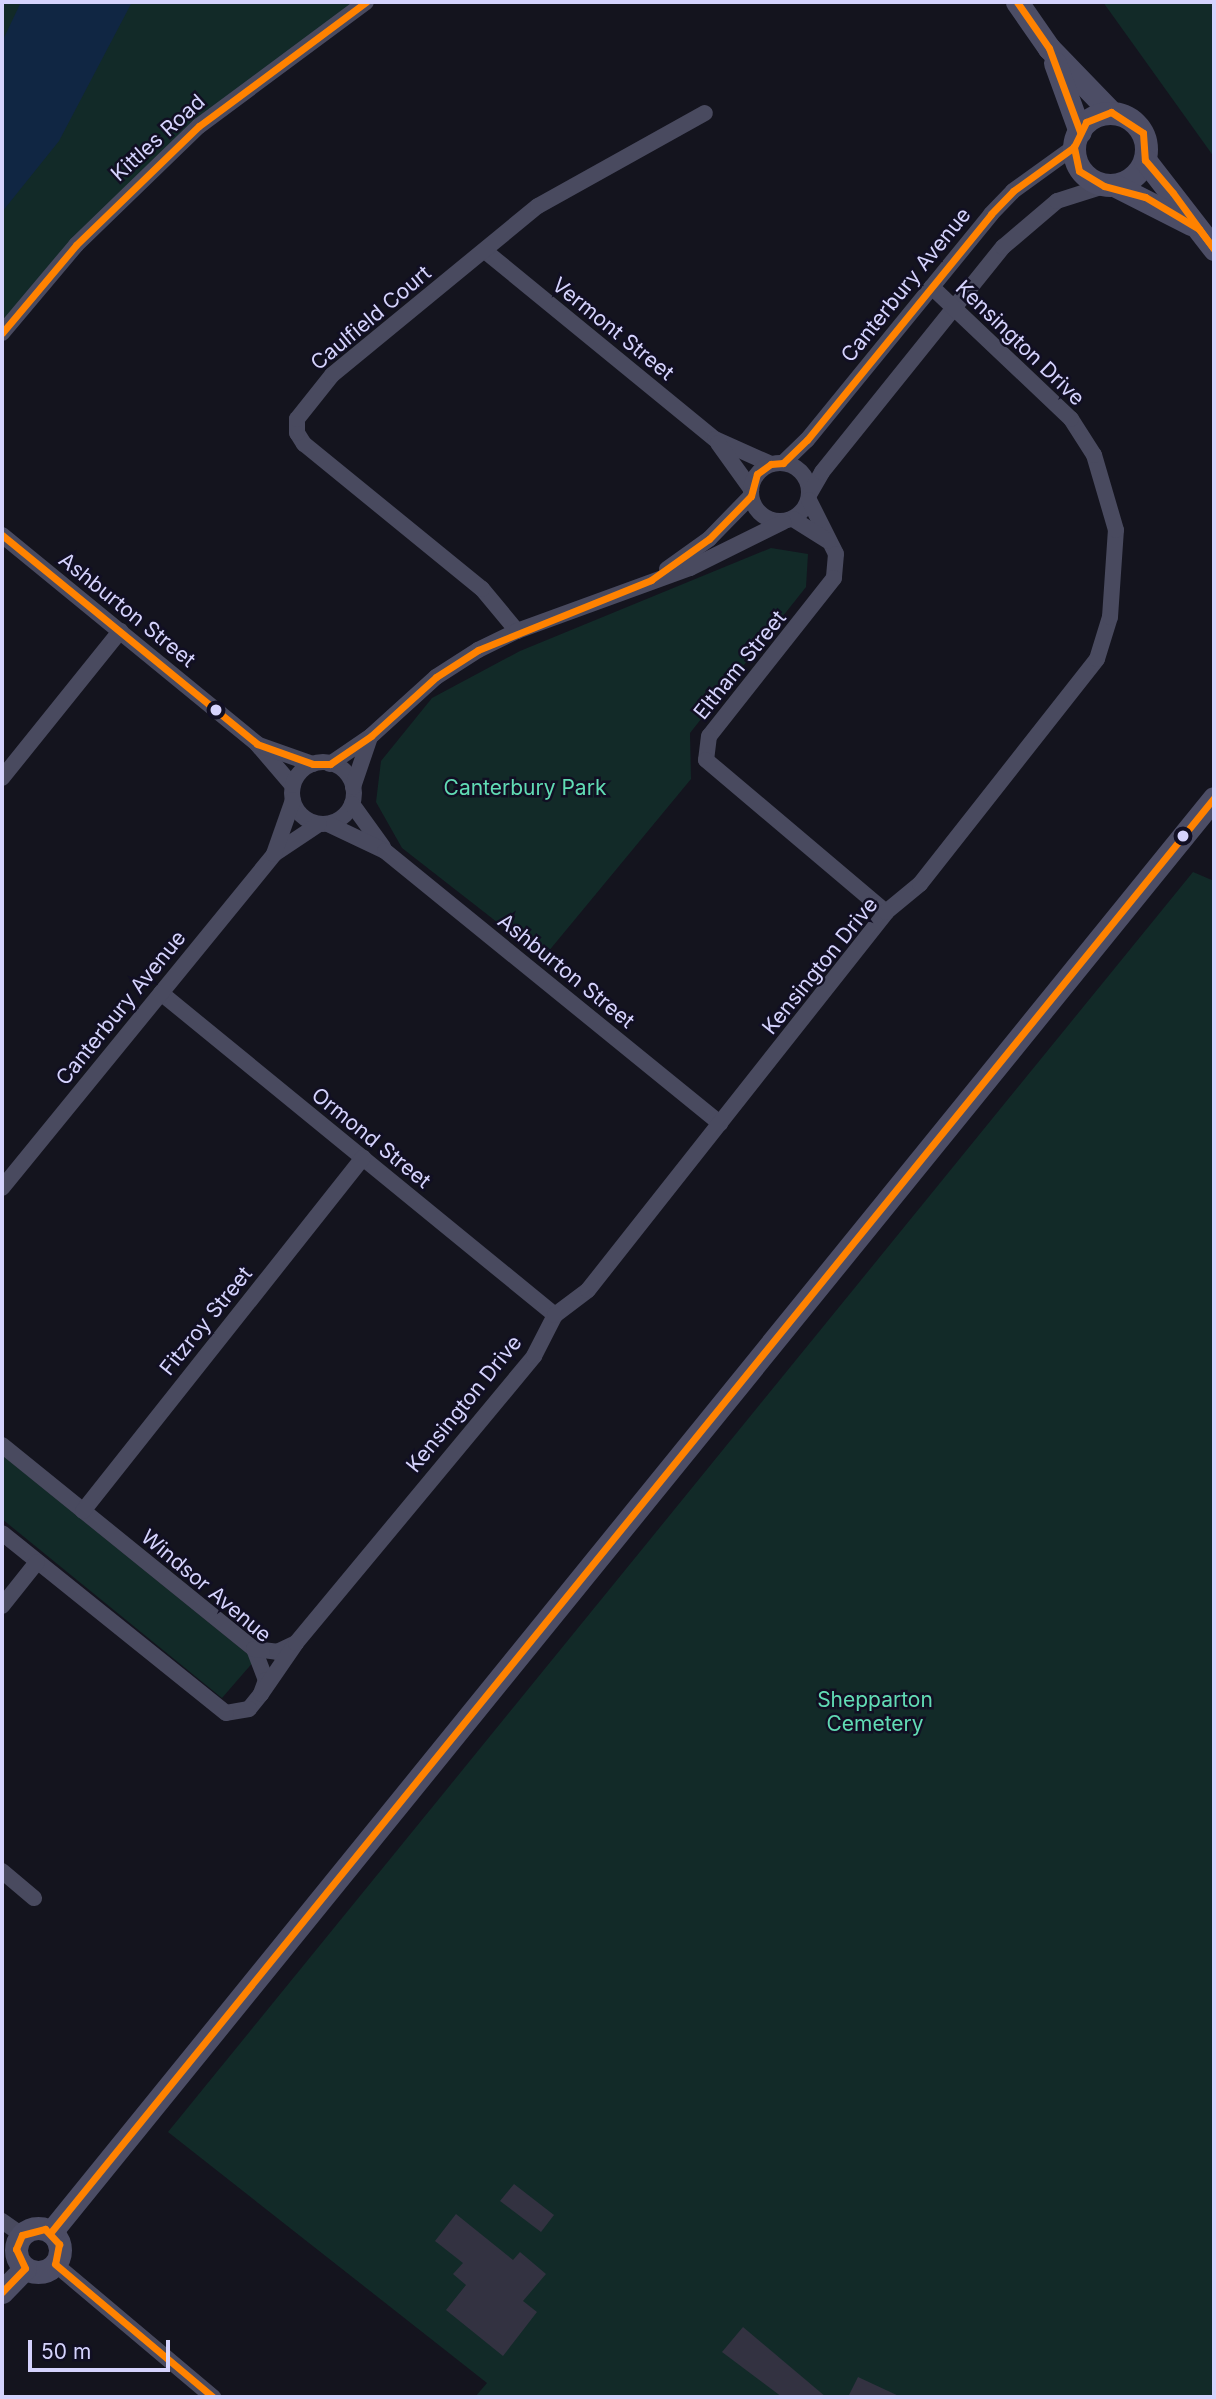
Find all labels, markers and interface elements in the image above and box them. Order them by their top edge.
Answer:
street label: Kittles Road [106,89,210,187]
street label: Canterbury Avenue [836,203,976,367]
street label: Caulfield Court [306,260,436,376]
street label: Vermont Street [547,272,679,386]
street label: Kensington Drive [950,275,1090,411]
street label: Ashburton Street [54,547,200,673]
street label: Eltham Street [688,606,792,724]
unlabelled marker [209,703,223,717]
park label: Canterbury Park [444,775,606,801]
unlabelled marker [1176,829,1190,843]
street label: Kensington Drive [757,892,883,1040]
street label: Ashburton Street [493,908,639,1034]
street label: Canterbury Avenue [51,926,191,1090]
street label: Ormond Street [306,1082,436,1194]
street label: Fitzroy Street [154,1262,258,1380]
street label: Kensington Drive [401,1330,527,1478]
street label: Windsor Avenue [136,1524,276,1648]
park label: Shepparton Cemetery [817,1687,933,1737]
scale bar [32,2326,173,2370]
text: 50 m [41,2339,91,2364]

